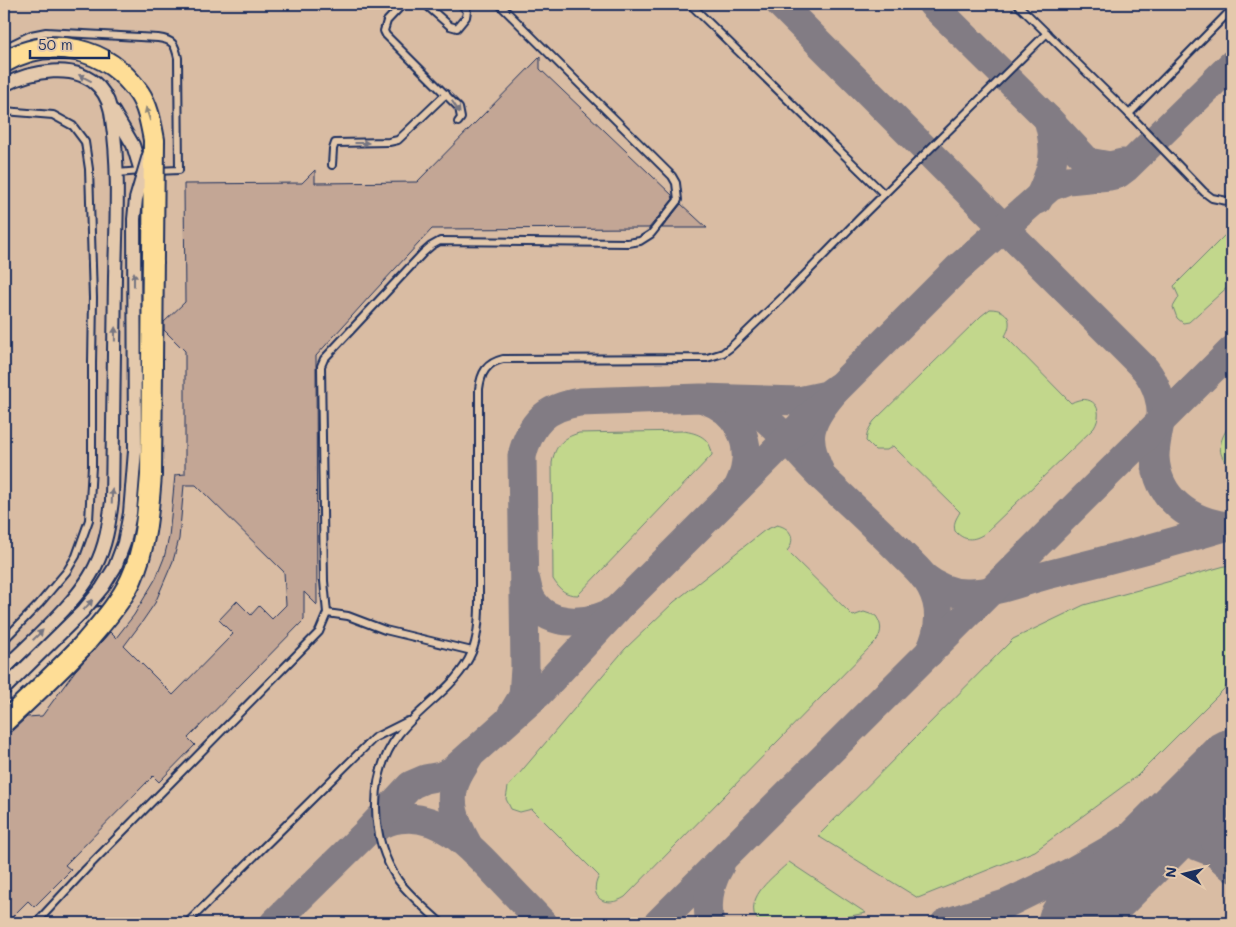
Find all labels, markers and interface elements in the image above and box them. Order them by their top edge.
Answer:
scale bar [30,28,109,60]
text: 50 m [38,34,73,54]
one-way arrow [77,73,92,82]
one-way arrow [451,100,461,114]
one-way arrow [144,106,152,121]
one-way arrow [354,139,370,147]
one-way arrow [130,271,138,287]
one-way arrow [111,325,119,341]
one-way arrow [108,488,116,504]
one-way arrow [82,598,93,611]
one-way arrow [32,629,44,641]
north arrow [1158,850,1208,900]
text: N [1160,866,1181,879]

